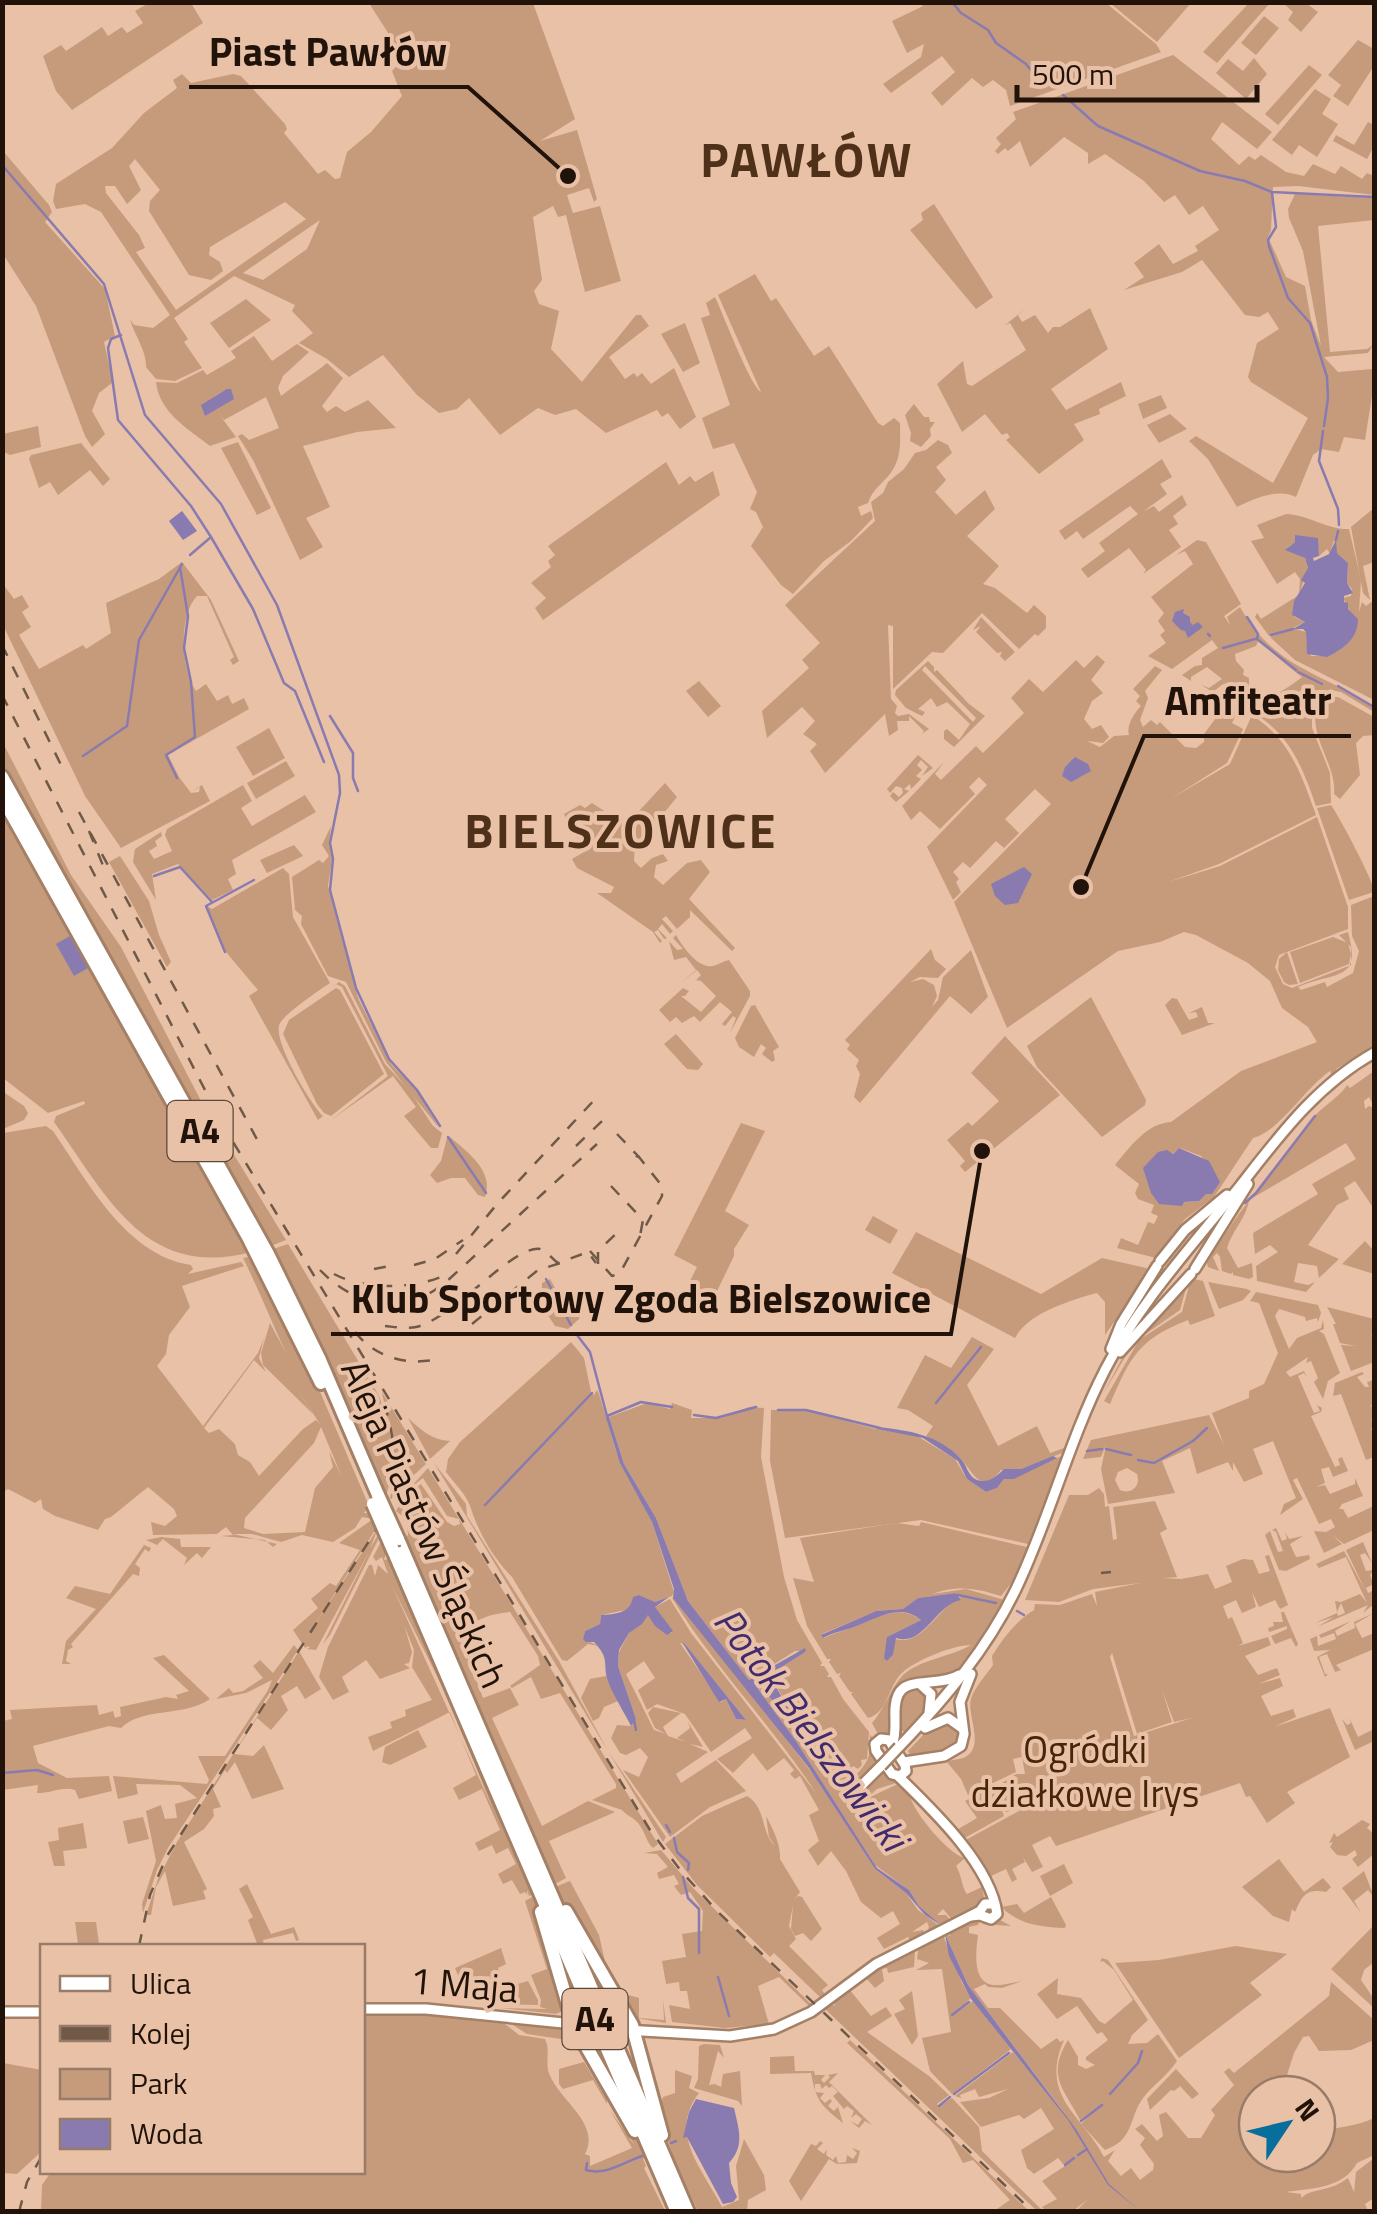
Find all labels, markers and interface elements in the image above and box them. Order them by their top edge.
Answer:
callout: Piast Pawłów [189,17,468,87]
text: Piast Pawłów [209,21,447,82]
scale bar [1017,40,1257,102]
text: 500 m [1032,51,1114,97]
district label: PAWŁÓW [700,123,914,196]
callout: Amfiteatr [1144,666,1351,736]
text: Amfiteatr [1164,670,1332,731]
district label: BIELSZOWICE [464,794,778,867]
road number: A4 [168,1101,232,1161]
callout: Klub Sportowy Zgoda Bielszowice [331,1264,951,1334]
text: Klub Sportowy Zgoda Bielszowice [351,1268,931,1329]
street label: Aleja Piastów Śląskich [326,1350,523,1697]
water label: Potok Bielszowicki [699,1594,926,1867]
park label: Ogródki działkowe Irys [971,1720,1199,1822]
legend [40,1944,365,2174]
street label: 1 Maja [408,1950,520,2018]
text: Ulica [130,1960,191,2006]
road number: A4 [562,1989,628,2049]
text: Kolej [130,2010,191,2056]
text: Park [130,2060,187,2106]
north arrow [1237,2074,1337,2174]
text: N [1285,2089,1331,2130]
text: Woda [130,2110,203,2156]

